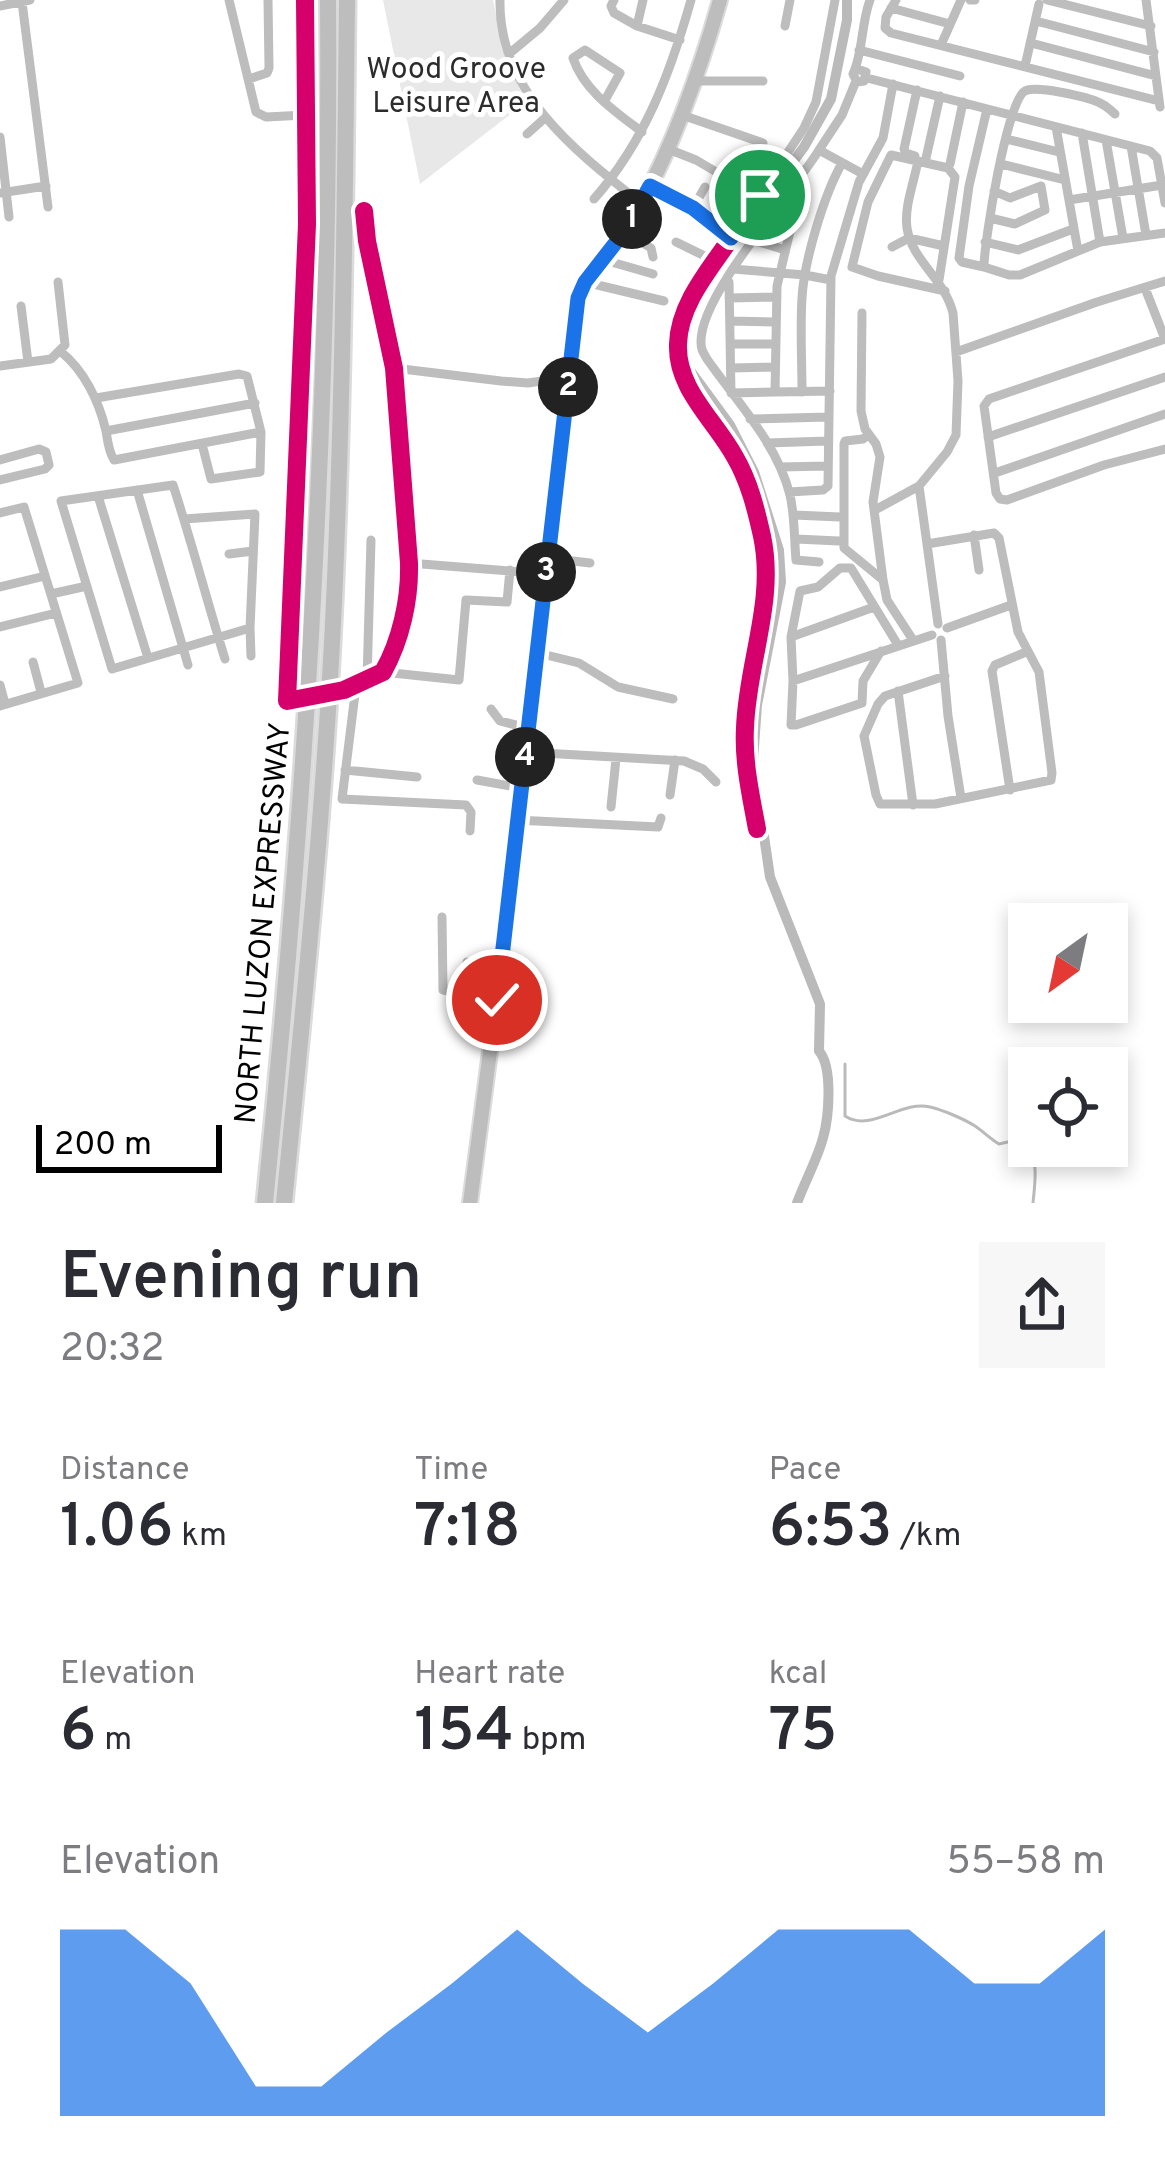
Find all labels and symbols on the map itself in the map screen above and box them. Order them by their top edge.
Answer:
park label: Wood Groove Leisure Area [366,52,546,123]
pin [709,144,811,246]
pin: 1 [602,189,662,249]
pin: 2 [538,357,598,417]
pin: 3 [516,542,576,602]
street label: NORTH LUZON EXPRESSWAY [229,721,300,1125]
pin: 4 [495,727,555,787]
north arrow [1008,903,1128,1023]
pin [446,949,548,1051]
scale bar [36,1119,222,1172]

